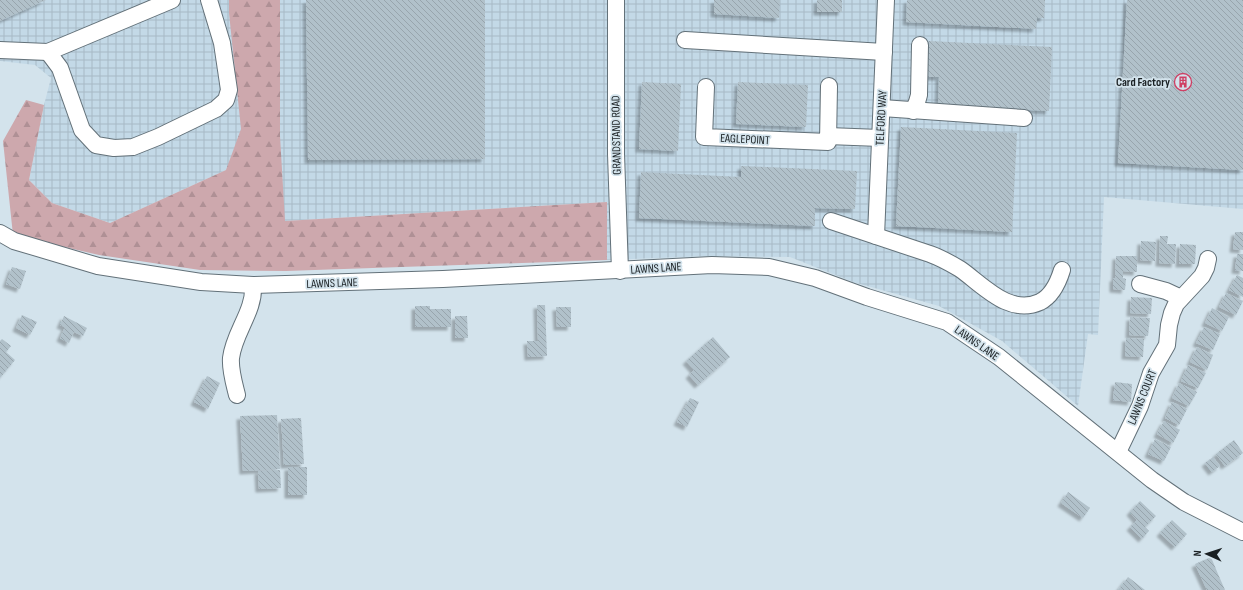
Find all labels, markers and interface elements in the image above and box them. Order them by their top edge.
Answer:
building icon: Card Factory [1173,72,1193,92]
place label: Card Factory [1116,75,1170,90]
street label: TELFORD WAY [873,90,890,146]
street label: GRANDSTAND ROAD [608,95,625,175]
street label: EAGLEPOINT [720,131,770,148]
street label: LAWNS LANE [630,259,682,278]
street label: LAWNS LANE [306,275,358,292]
street label: LAWNS LANE [951,323,1002,364]
street label: LAWNS COURT [1125,367,1160,427]
north arrow [1187,534,1227,574]
text: N [1191,550,1204,557]

